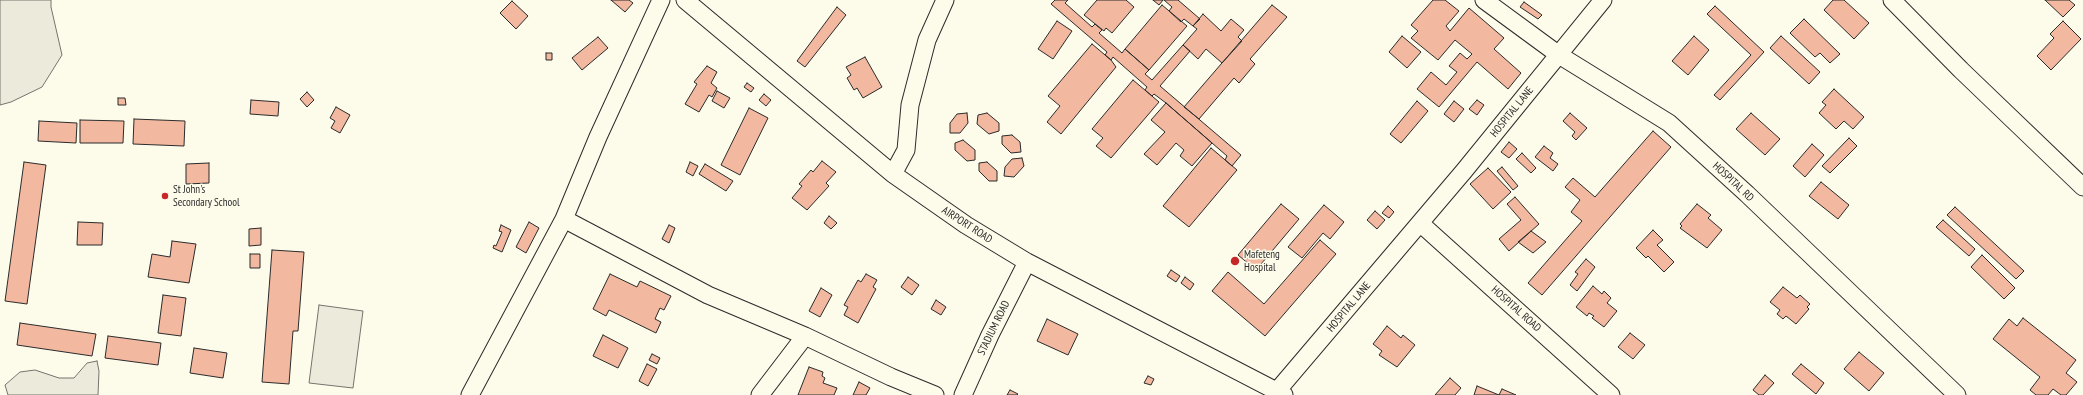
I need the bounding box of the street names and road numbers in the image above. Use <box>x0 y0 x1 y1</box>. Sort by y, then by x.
street label: HOSPITAL LANE <box>1488 84 1536 140</box>
street label: HOSPITAL RD <box>1710 160 1756 204</box>
street label: AIRPORT ROAD <box>939 204 995 246</box>
street label: HOSPITAL LANE <box>1324 279 1374 335</box>
street label: HOSPITAL ROAD <box>1488 283 1544 335</box>
street label: STADIUM ROAD <box>975 298 1013 358</box>

